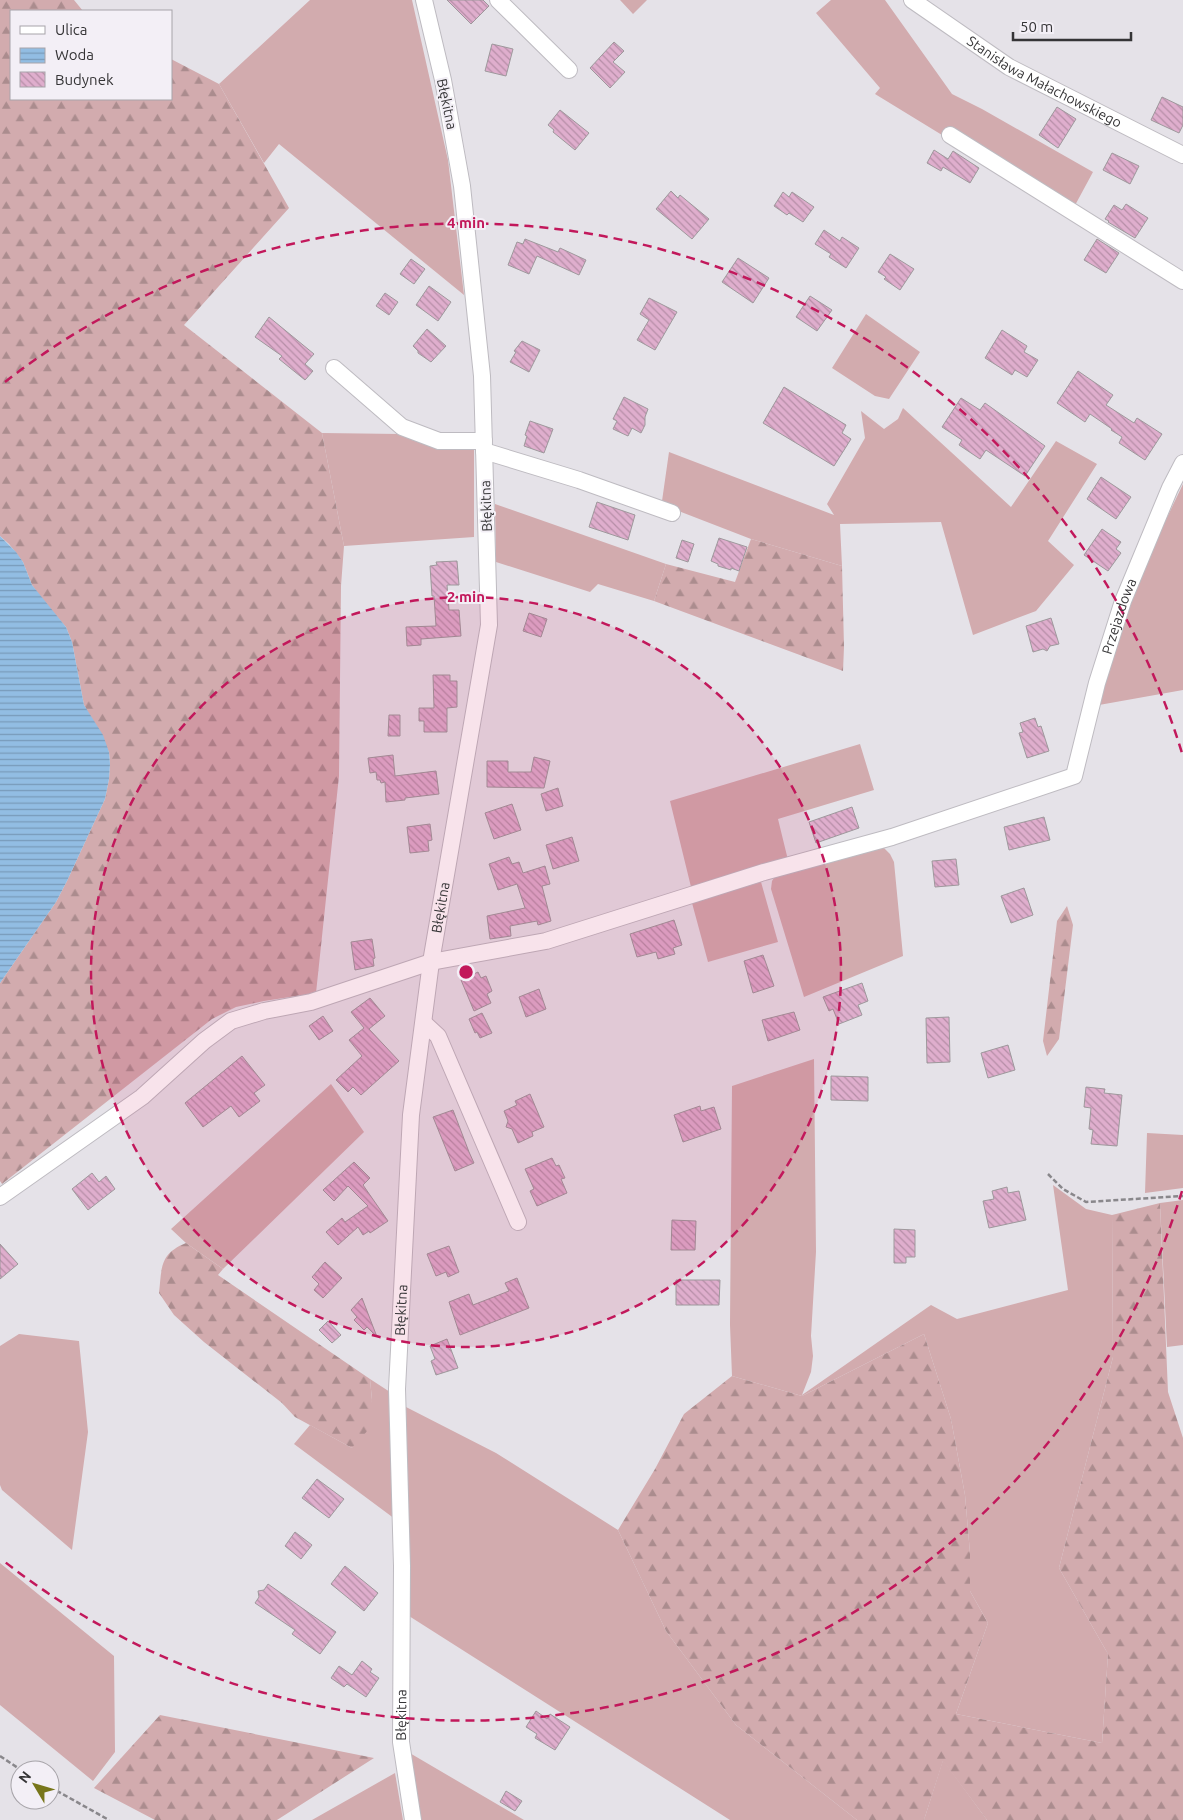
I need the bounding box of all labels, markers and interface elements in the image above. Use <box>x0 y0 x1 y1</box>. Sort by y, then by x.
legend <box>10 10 172 100</box>
scale bar <box>1013 10 1130 42</box>
text: 50 m <box>1020 18 1053 35</box>
text: Ulica <box>55 21 87 38</box>
street label: Stanisława Małachowskiego <box>964 33 1124 131</box>
text: Woda <box>55 46 94 63</box>
text: Budynek <box>55 71 114 88</box>
street label: Błękitna <box>434 77 460 131</box>
text: 4 min <box>447 214 485 231</box>
street label: Błękitna <box>477 480 495 532</box>
street label: Przejazdowa <box>1099 576 1140 656</box>
text: 2 min <box>447 588 485 605</box>
street label: Błękitna <box>428 881 453 934</box>
centre of rings <box>457 963 475 981</box>
street label: Błękitna <box>392 1284 410 1336</box>
street label: Błękitna <box>393 1689 409 1741</box>
north arrow <box>10 1760 60 1810</box>
text: N <box>15 1768 34 1786</box>

